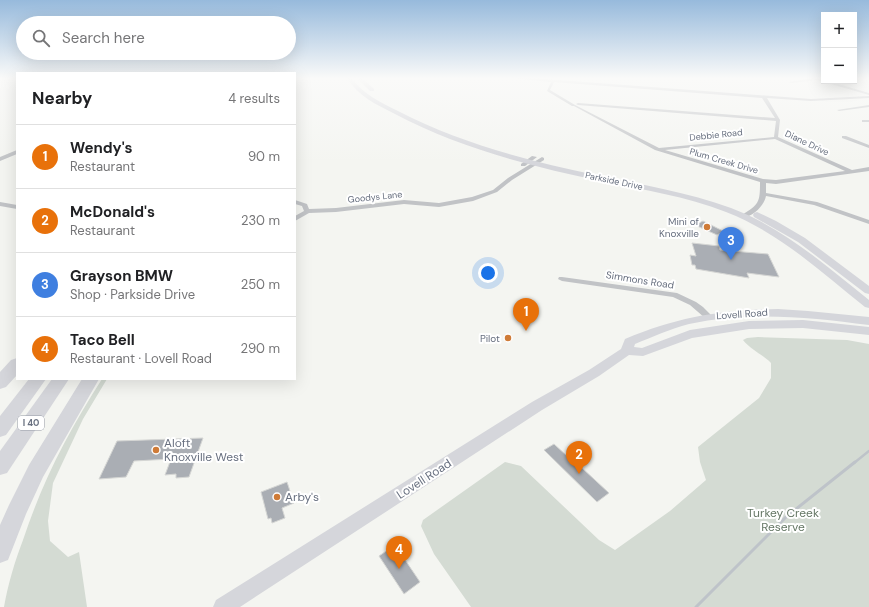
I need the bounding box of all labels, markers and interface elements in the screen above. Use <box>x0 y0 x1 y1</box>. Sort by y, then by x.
map controls <box>821 12 857 84</box>
button: + <box>821 12 857 48</box>
search box <box>16 16 296 60</box>
icon: search <box>30 27 52 49</box>
text: Search here <box>62 28 145 48</box>
button: − <box>821 48 857 84</box>
text: Nearby <box>32 87 92 109</box>
text: 4 results <box>228 90 280 107</box>
street label: Debbie Road <box>689 126 743 144</box>
street label: Diane Drive <box>783 128 831 158</box>
text: Wendy's <box>70 138 133 158</box>
street label: Plum Creek Drive <box>688 145 760 177</box>
text: 1 <box>43 148 47 165</box>
text: 90 m <box>248 148 280 165</box>
text: Restaurant <box>70 158 135 175</box>
street label: Parkside Drive <box>584 169 644 193</box>
street label: Goodys Lane <box>347 188 403 206</box>
text: McDonald's <box>70 202 155 222</box>
text: 2 <box>41 212 49 229</box>
text: 230 m <box>241 212 280 229</box>
place label: Mini of Knoxville <box>659 215 700 240</box>
text: Restaurant <box>70 222 135 239</box>
marker: Mini of Knoxville <box>702 222 712 232</box>
pin: 3 <box>718 227 744 260</box>
your location <box>478 263 498 283</box>
text: Grayson BMW <box>70 266 173 286</box>
street label: Simmons Road <box>605 268 675 292</box>
text: 3 <box>41 276 49 293</box>
text: 250 m <box>241 276 280 293</box>
text: Shop · Parkside Drive <box>70 286 195 303</box>
pin: 1 <box>513 298 539 331</box>
street label: Lovell Road <box>716 306 768 322</box>
text: Taco Bell <box>70 330 135 350</box>
place label: Pilot <box>480 332 500 345</box>
marker: Pilot <box>503 333 513 343</box>
text: 4 <box>41 340 49 357</box>
text: 290 m <box>241 340 280 357</box>
text: Restaurant · Lovell Road <box>70 350 212 367</box>
road number: I 40 <box>18 416 44 430</box>
place label: Aloft Knoxville West <box>164 435 244 465</box>
pin: 2 <box>566 441 592 474</box>
marker: Aloft Knoxville West <box>151 445 161 455</box>
street label: Lovell Road <box>394 455 454 503</box>
place label: Arby's <box>285 489 319 505</box>
marker: Arby's <box>272 492 282 502</box>
park label: Turkey Creek Reserve <box>747 505 819 535</box>
pin: 4 <box>386 536 412 569</box>

